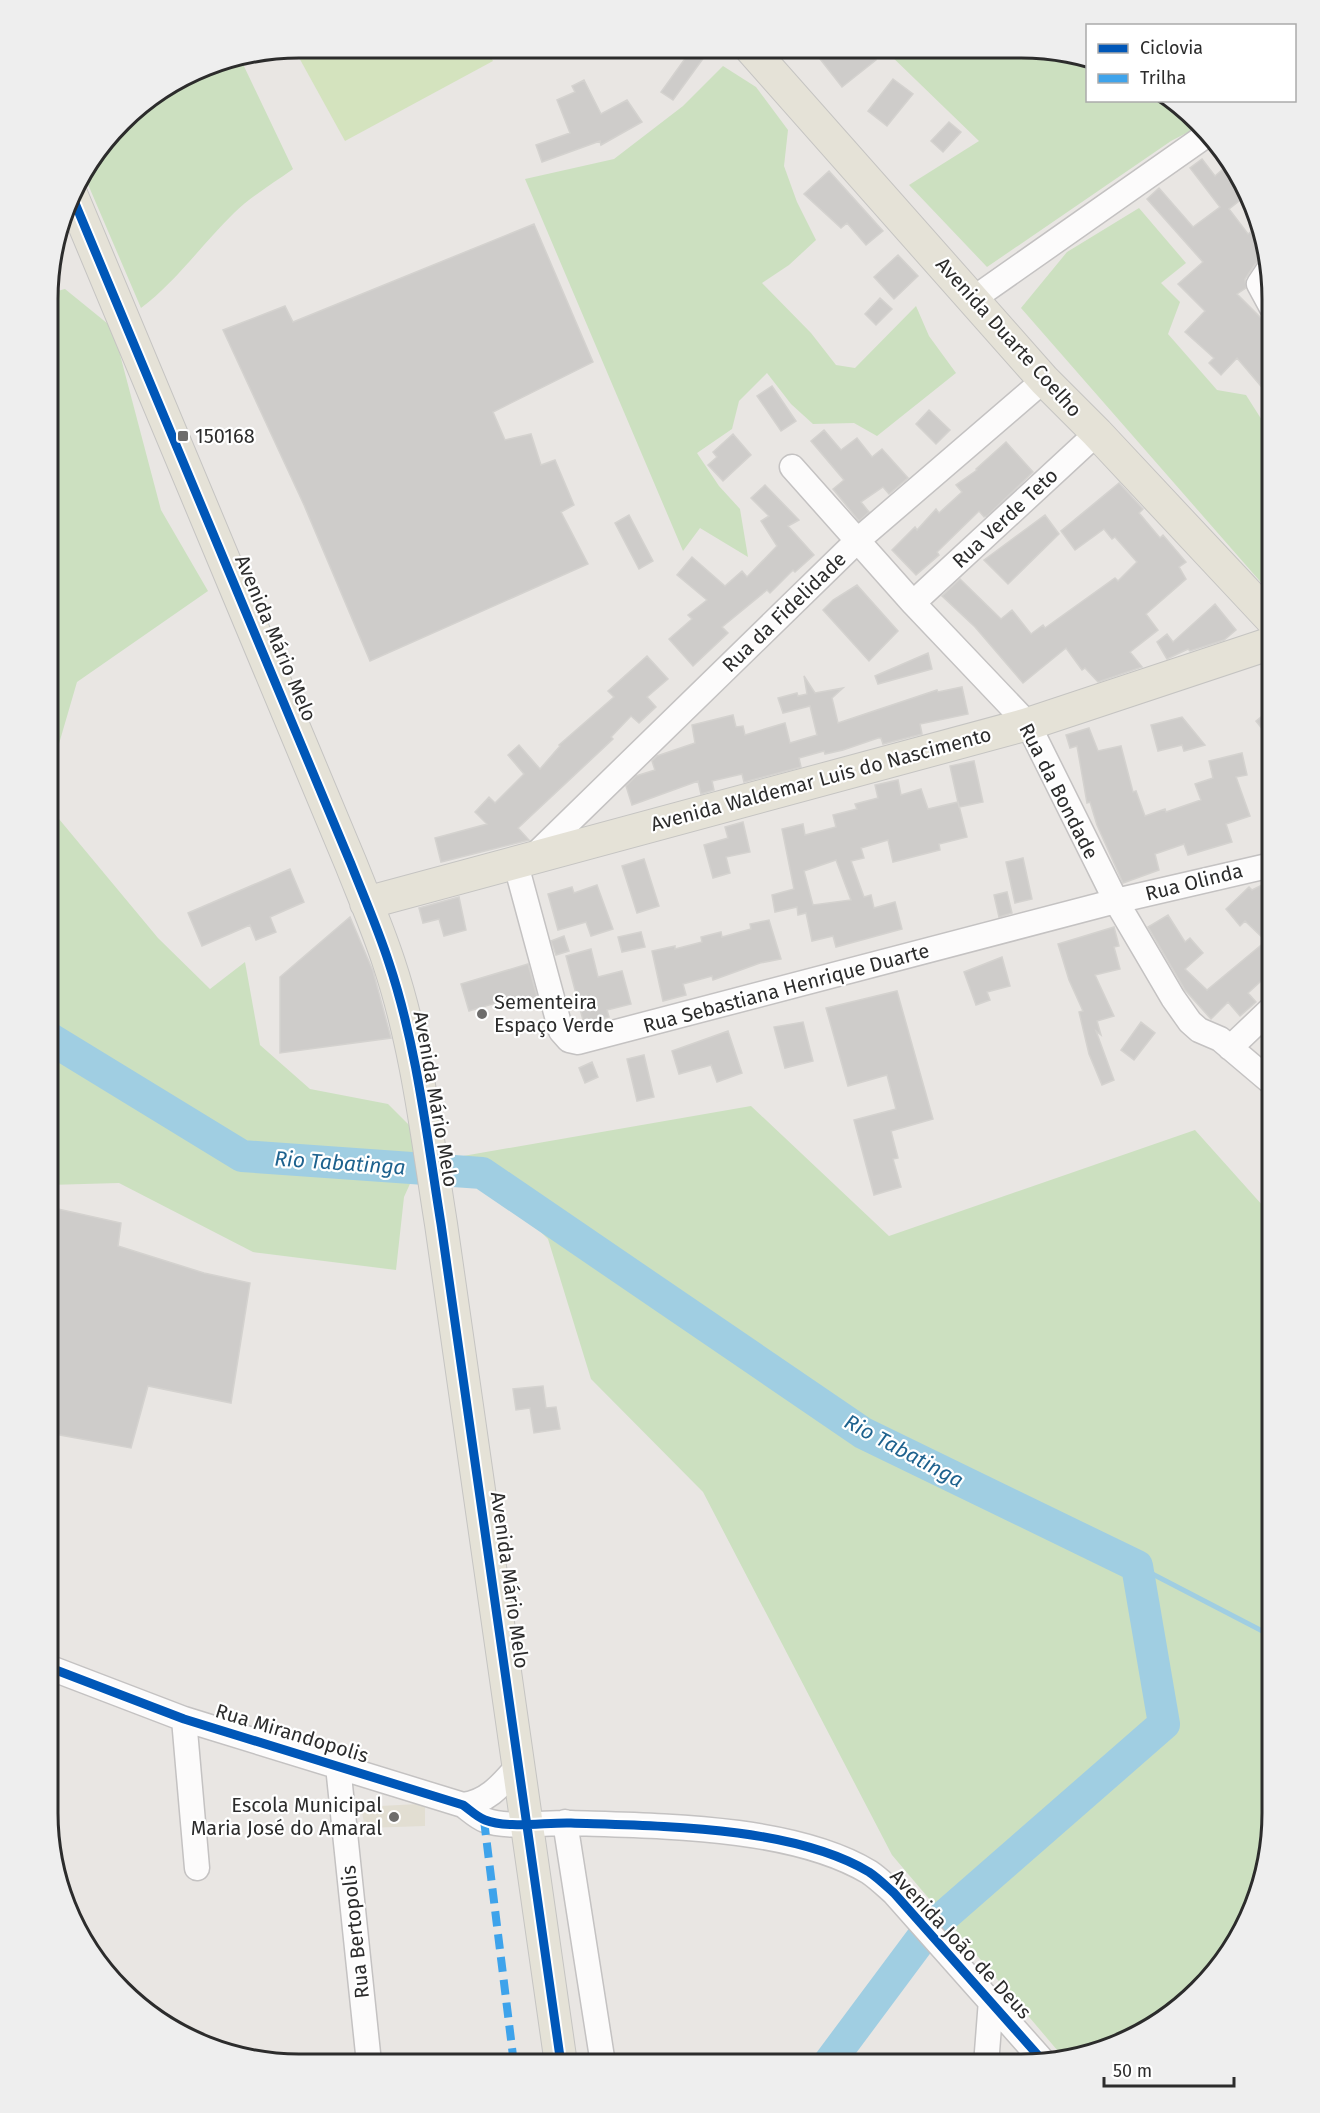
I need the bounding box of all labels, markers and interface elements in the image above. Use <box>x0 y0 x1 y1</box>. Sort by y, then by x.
legend <box>1086 24 1296 102</box>
text: Ciclovia <box>1140 37 1203 59</box>
text: Trilha <box>1140 67 1186 89</box>
street label: Avenida Duarte Coelho <box>931 252 1087 422</box>
place label: 150168 <box>195 424 255 448</box>
marker: 150168 <box>176 429 190 443</box>
street label: Rua Verde Teto <box>947 463 1063 573</box>
street label: Rua da Fidelidade <box>717 547 851 677</box>
street label: Avenida Mário Melo <box>230 551 322 725</box>
street label: Rua da Bondade <box>1014 719 1104 863</box>
street label: Avenida Waldemar Luis do Nascimento <box>648 722 994 836</box>
street label: Rua Olinda <box>1143 858 1245 906</box>
street label: Rua Sebastiana Henrique Duarte <box>640 938 932 1038</box>
place label: Sementeira Espaço Verde <box>494 990 614 1038</box>
marker: Sementeira Espaço Verde <box>475 1007 489 1021</box>
street label: Avenida Mário Melo <box>409 1009 463 1189</box>
water label: Rio Tabatinga <box>274 1145 406 1181</box>
water label: Rio Tabatinga <box>840 1409 968 1493</box>
street label: Avenida Mário Melo <box>486 1490 534 1670</box>
street label: Rua Mirandopolis <box>213 1698 371 1768</box>
place label: Escola Municipal Maria José do Amaral <box>191 1793 382 1840</box>
marker: Escola Municipal Maria José do Amaral <box>387 1810 401 1824</box>
street label: Rua Bertopolis <box>336 1864 374 2000</box>
street label: Avenida João de Deus <box>885 1864 1037 2024</box>
scale bar <box>1104 2050 1234 2088</box>
text: 50 m <box>1113 2060 1152 2082</box>

